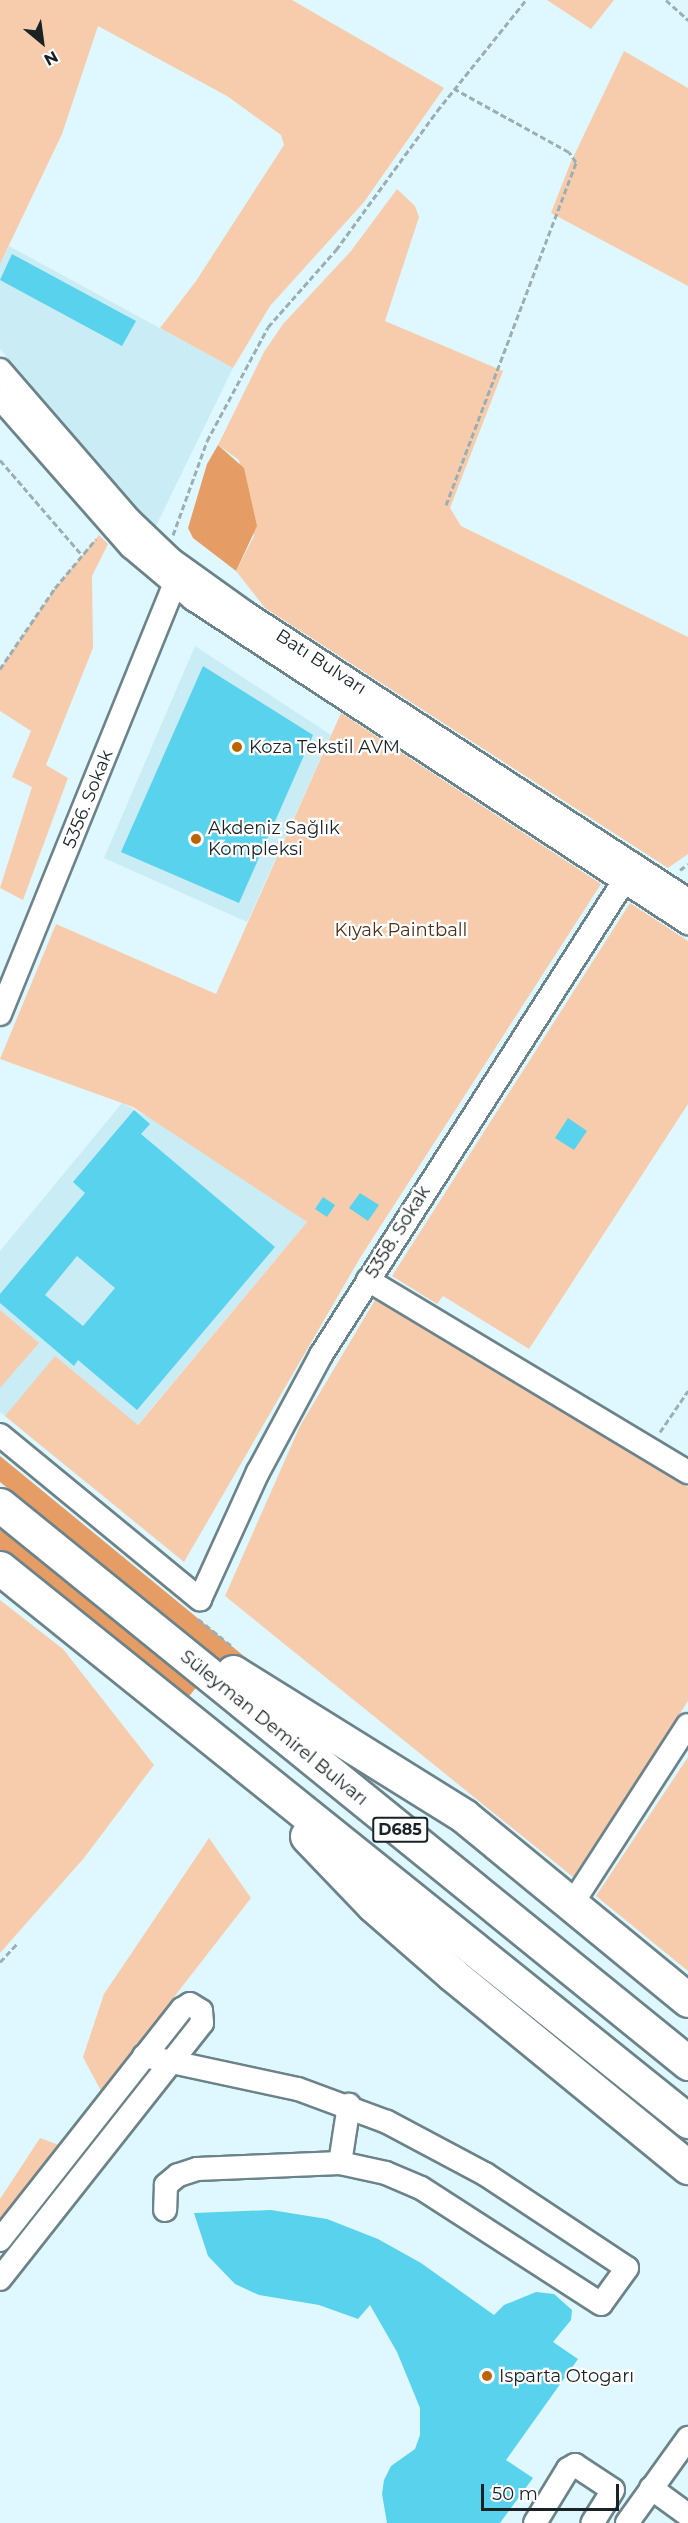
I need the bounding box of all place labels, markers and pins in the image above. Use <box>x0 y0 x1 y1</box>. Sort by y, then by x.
place label: Koza Tekstil AVM <box>249 736 400 758</box>
marker: Koza Tekstil AVM <box>230 740 244 754</box>
place label: Akdeniz Sağlık Kompleksi <box>208 818 340 860</box>
marker: Akdeniz Sağlık Kompleksi <box>189 832 203 846</box>
place label: Isparta Otogarı <box>499 2365 634 2387</box>
marker: Isparta Otogarı <box>480 2369 494 2383</box>

